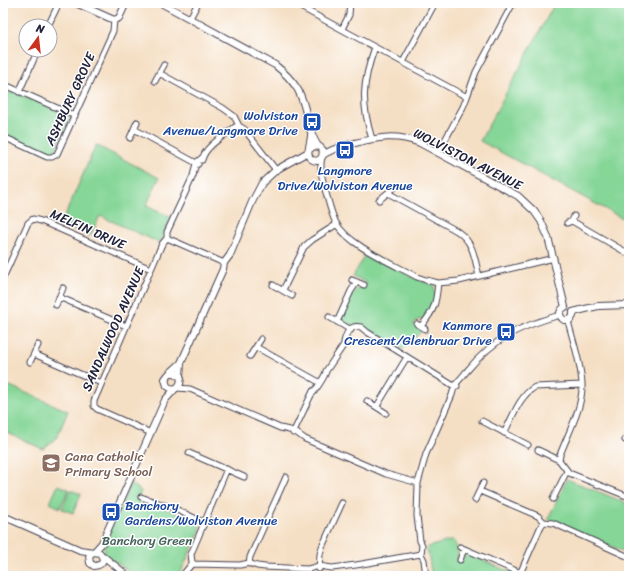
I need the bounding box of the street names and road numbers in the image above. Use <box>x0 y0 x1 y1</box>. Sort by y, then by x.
street label: ASHBURY GROVE <box>38 48 102 150</box>
street label: WOLVISTON AVENUE <box>409 121 527 197</box>
street label: MELFIN DRIVE <box>46 202 130 256</box>
street label: SANDALWOOD AVENUE <box>75 262 151 395</box>

